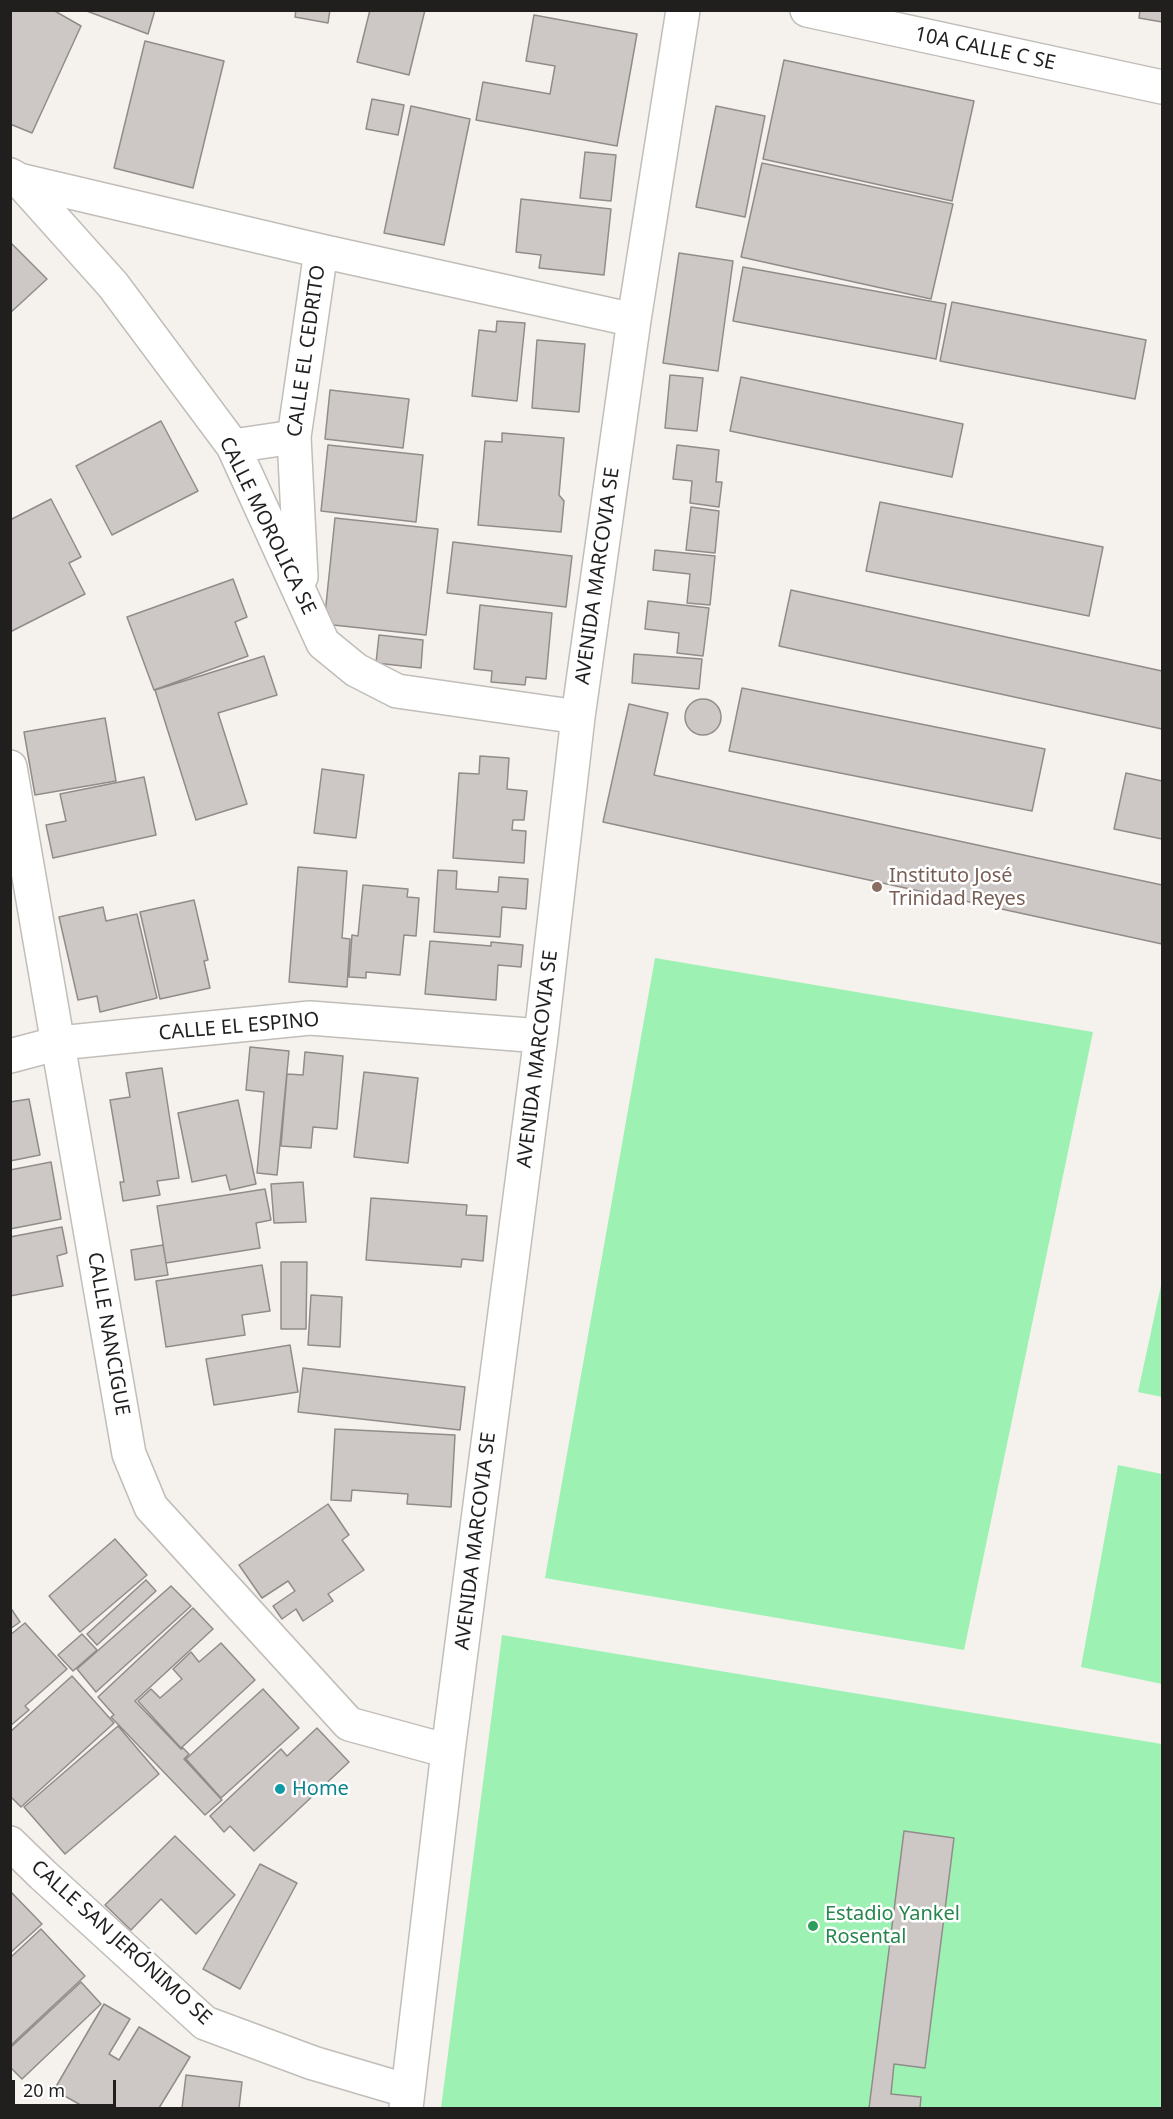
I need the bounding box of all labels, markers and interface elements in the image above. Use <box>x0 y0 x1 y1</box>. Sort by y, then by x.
street label: 10A CALLE C SE <box>912 22 1058 76</box>
street label: CALLE EL CEDRITO <box>283 263 331 439</box>
street label: CALLE MOROLICA SE <box>214 433 320 619</box>
street label: AVENIDA MARCOVIA SE <box>571 466 625 686</box>
place label: Instituto José Trinidad Reyes <box>889 864 1025 911</box>
marker: Instituto José Trinidad Reyes <box>870 880 884 894</box>
street label: AVENIDA MARCOVIA SE <box>513 949 563 1169</box>
street label: CALLE EL ESPINO <box>158 1008 320 1046</box>
street label: CALLE NANCIGUE <box>82 1250 134 1418</box>
street label: AVENIDA MARCOVIA SE <box>451 1431 501 1651</box>
place label: Home <box>292 1777 349 1801</box>
marker: Home <box>273 1782 287 1796</box>
street label: CALLE SAN JERÓNIMO SE <box>26 1856 216 2030</box>
place label: Estadio Yankel Rosental <box>825 1902 960 1949</box>
marker: Estadio Yankel Rosental <box>806 1919 820 1933</box>
scale bar <box>15 2068 118 2106</box>
text: 20 m <box>23 2078 65 2102</box>

